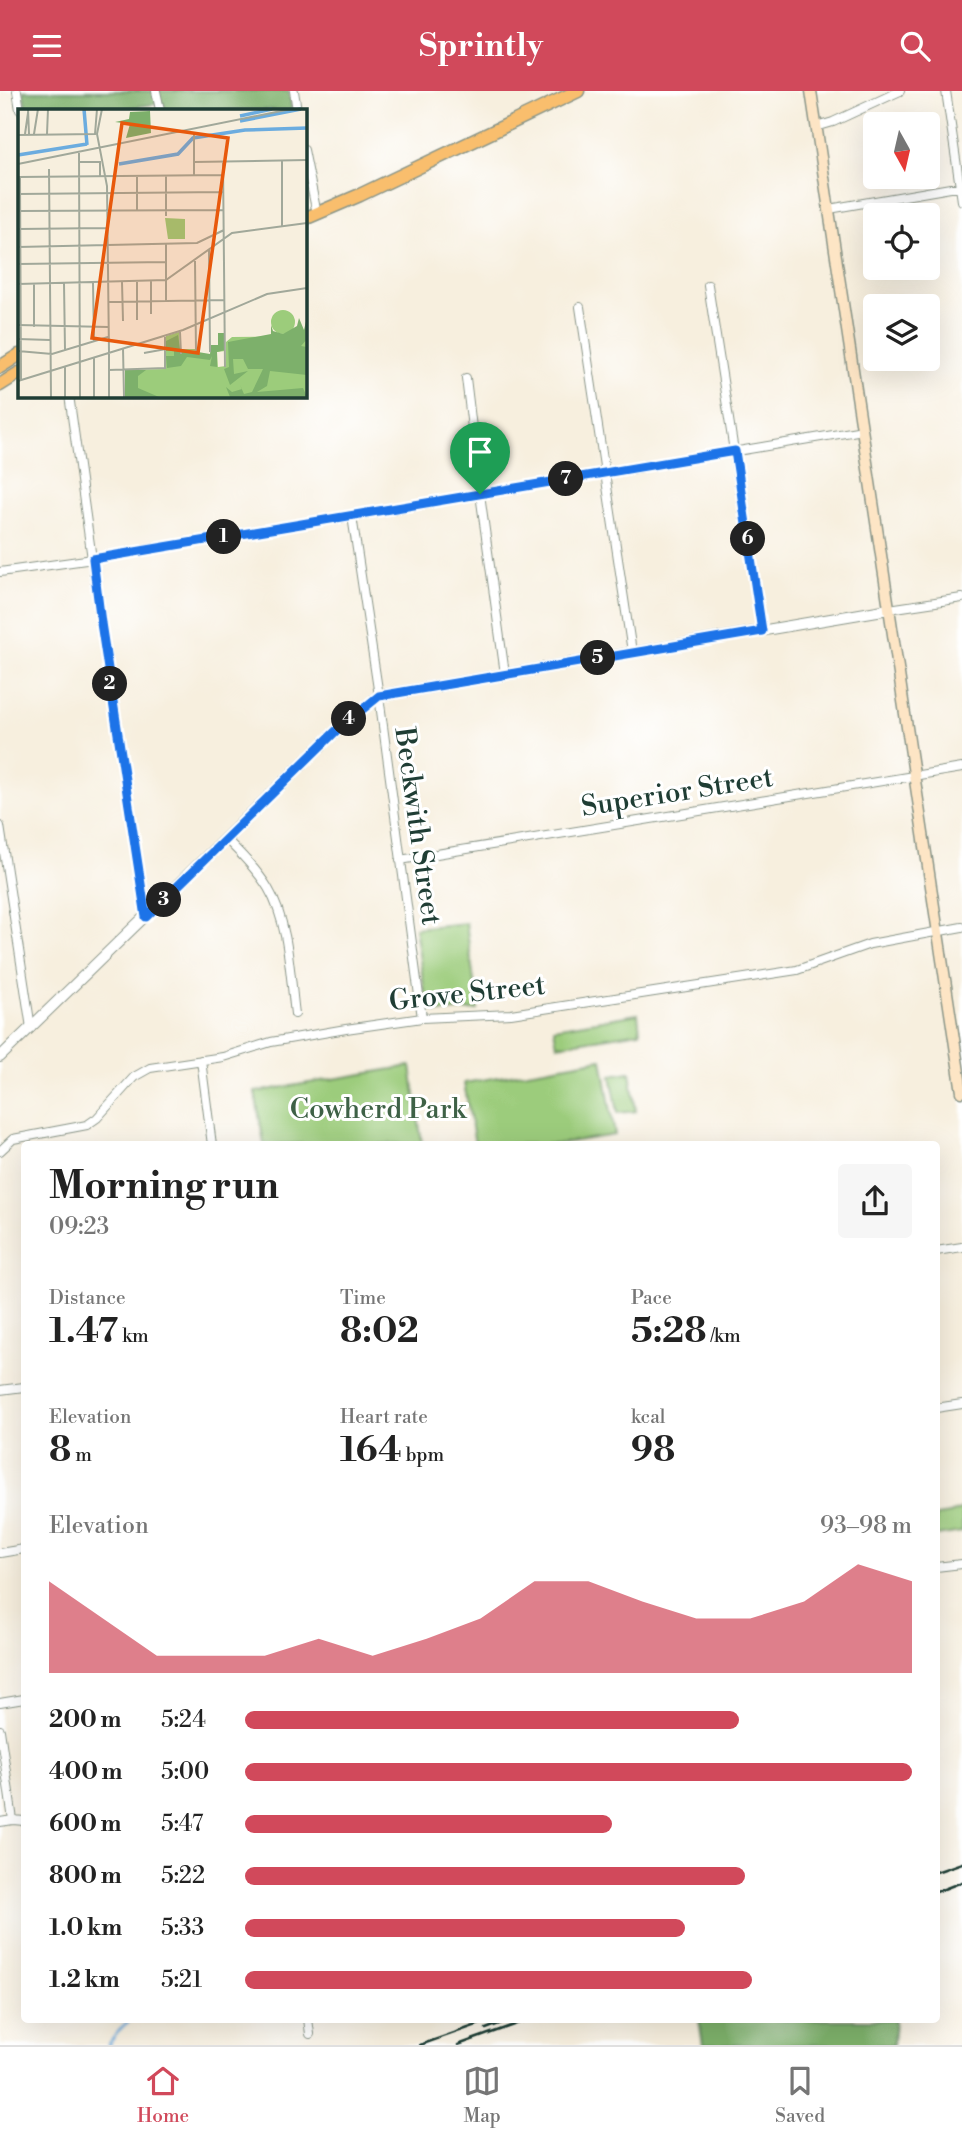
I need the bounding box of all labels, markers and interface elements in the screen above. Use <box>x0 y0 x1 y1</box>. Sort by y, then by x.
text: Sprintly <box>419 26 543 66</box>
icon: menu <box>28 27 66 65</box>
icon: search <box>896 27 934 65</box>
inset map <box>18 109 306 397</box>
north arrow <box>863 112 940 189</box>
map controls <box>863 112 940 371</box>
button: locate <box>863 203 940 280</box>
button: layers <box>863 294 940 371</box>
pin <box>450 422 510 494</box>
icon: arrive <box>461 433 499 471</box>
pin: 7 <box>548 461 584 497</box>
text: 7 <box>560 466 571 490</box>
pin: 1 <box>206 519 242 555</box>
pin: 6 <box>730 521 766 557</box>
text: 1 <box>219 524 228 548</box>
text: 6 <box>742 526 753 550</box>
pin: 5 <box>580 641 616 675</box>
text: 5 <box>592 645 603 669</box>
pin: 2 <box>92 667 128 701</box>
text: 2 <box>104 671 115 695</box>
pin: 4 <box>332 701 366 737</box>
text: 4 <box>342 706 355 730</box>
street label: Beckwith Street <box>386 724 449 927</box>
street label: Superior Street <box>579 760 776 825</box>
pin: 3 <box>146 883 182 917</box>
text: 3 <box>158 887 169 911</box>
street label: Grove Street <box>387 968 547 1019</box>
park label: Cowherd Park <box>290 1092 468 1127</box>
text: Morning run <box>49 1163 279 1210</box>
button: share <box>838 1164 912 1238</box>
text: 09:23 <box>49 1213 109 1241</box>
text: Distance <box>49 1286 126 1310</box>
text: Time <box>340 1286 386 1310</box>
text: Pace <box>631 1286 672 1310</box>
text: 1.47 <box>49 1310 118 1353</box>
text: 8:02 <box>340 1310 419 1353</box>
text: 5:28 <box>631 1310 706 1353</box>
text: km <box>118 1324 149 1348</box>
text: /km <box>706 1324 741 1348</box>
text: Elevation <box>49 1405 131 1429</box>
text: Heart rate <box>340 1405 428 1429</box>
text: kcal <box>631 1405 665 1429</box>
text: 8 <box>49 1429 71 1472</box>
text: 164 <box>340 1429 402 1472</box>
text: 98 <box>631 1429 675 1472</box>
text: m <box>71 1443 92 1467</box>
text: bpm <box>402 1443 444 1467</box>
text: Elevation <box>49 1512 149 1540</box>
text: 93–98 m <box>820 1512 912 1540</box>
text: 200 m <box>49 1706 121 1734</box>
text: 5:24 <box>161 1706 206 1734</box>
text: 400 m <box>49 1758 122 1786</box>
text: 5:00 <box>161 1758 209 1786</box>
text: 600 m <box>49 1810 122 1838</box>
text: 5:47 <box>161 1810 203 1838</box>
text: 800 m <box>49 1862 122 1890</box>
text: 5:22 <box>161 1862 205 1890</box>
text: 1.0 km <box>49 1914 122 1942</box>
text: 5:33 <box>161 1914 204 1942</box>
text: 1.2 km <box>49 1966 120 1994</box>
text: 5:21 <box>161 1966 202 1994</box>
tab: Home <box>137 2062 189 2128</box>
tab: Map <box>463 2062 501 2128</box>
tab: Saved <box>775 2062 825 2128</box>

